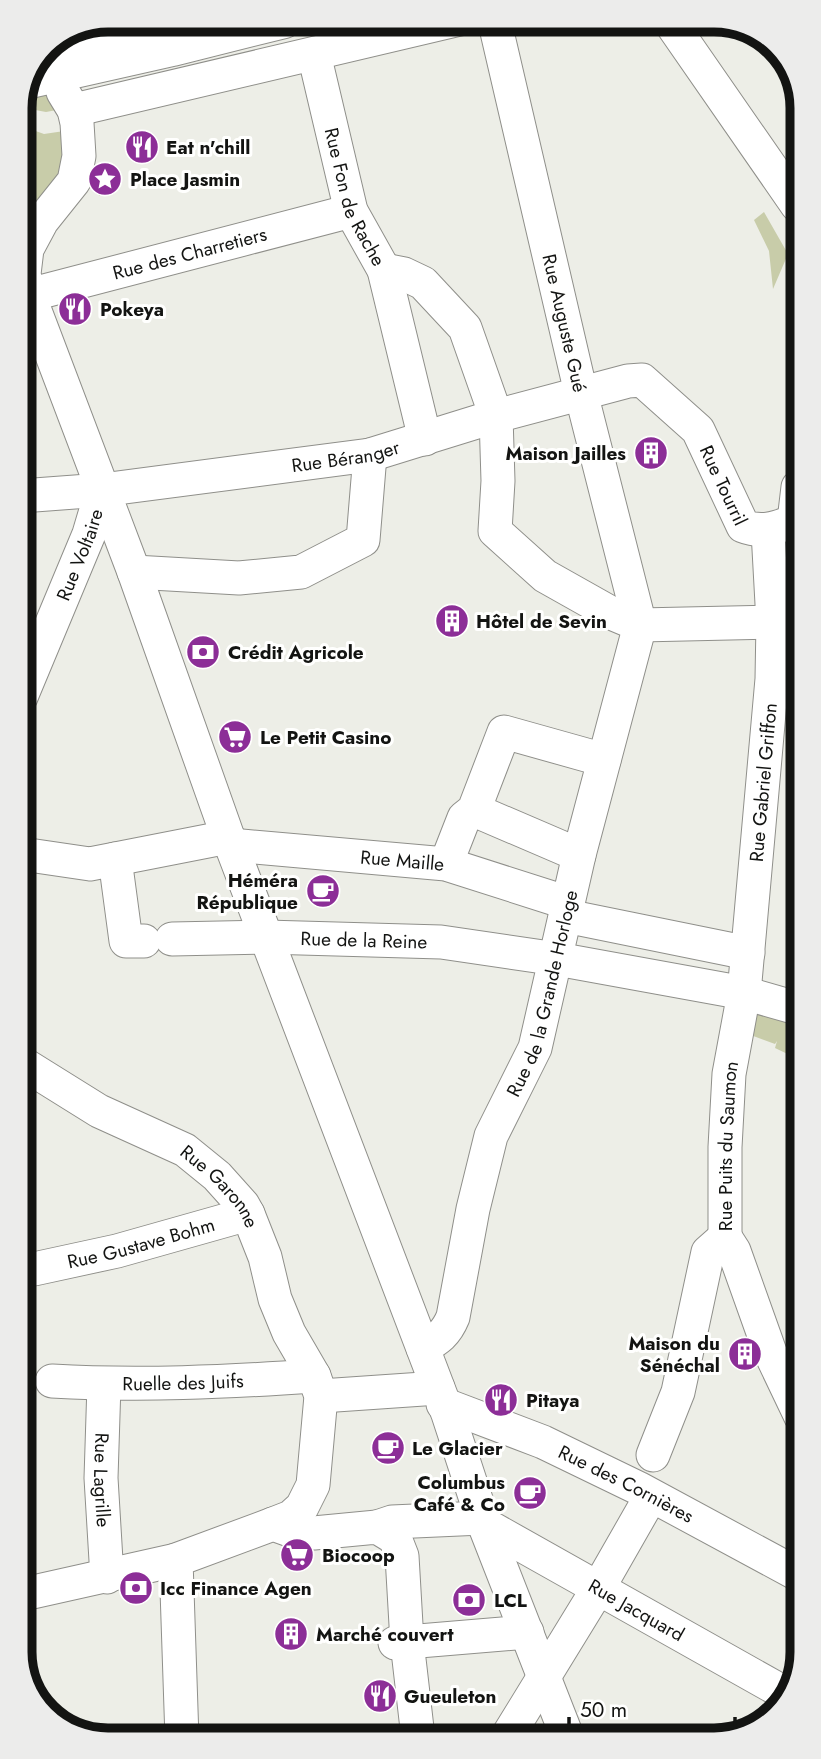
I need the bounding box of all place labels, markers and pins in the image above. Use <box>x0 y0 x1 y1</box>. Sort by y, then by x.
restaurant icon: Eat n'chill <box>123 128 161 166</box>
place label: Eat n'chill <box>166 134 250 161</box>
place icon: Place Jasmin <box>86 160 124 198</box>
place label: Place Jasmin <box>130 166 240 193</box>
restaurant icon: Pokeya <box>56 290 94 328</box>
place label: Pokeya <box>100 296 164 323</box>
building icon: Maison Jailles <box>632 434 670 472</box>
place label: Maison Jailles <box>506 440 626 467</box>
building icon: Hôtel de Sevin <box>433 602 471 640</box>
place label: Hôtel de Sevin <box>476 608 607 635</box>
bank icon: Crédit Agricole <box>184 633 222 671</box>
place label: Crédit Agricole <box>228 639 364 666</box>
supermarket icon: Le Petit Casino <box>216 718 254 756</box>
place label: Le Petit Casino <box>260 724 391 751</box>
place label: Héméra République <box>197 867 298 916</box>
cafe icon: Héméra République <box>304 872 342 910</box>
place label: Maison du Sénéchal <box>628 1330 720 1379</box>
building icon: Maison du Sénéchal <box>726 1335 764 1373</box>
restaurant icon: Pitaya <box>482 1381 520 1419</box>
place label: Pitaya <box>526 1387 579 1414</box>
cafe icon: Le Glacier <box>369 1429 407 1467</box>
place label: Le Glacier <box>412 1435 503 1462</box>
place label: Columbus Café & Co <box>414 1469 505 1518</box>
cafe icon: Columbus Café & Co <box>511 1474 549 1512</box>
supermarket icon: Biocoop <box>278 1536 316 1574</box>
place label: Biocoop <box>322 1542 395 1569</box>
bank icon: Icc Finance Agen <box>117 1569 155 1607</box>
place label: Icc Finance Agen <box>160 1575 312 1602</box>
bank icon: LCL <box>450 1581 488 1619</box>
place label: LCL <box>494 1587 527 1614</box>
building icon: Marché couvert <box>272 1615 310 1653</box>
place label: Marché couvert <box>316 1621 453 1648</box>
restaurant icon: Gueuleton <box>361 1677 399 1715</box>
place label: Gueuleton <box>404 1683 496 1710</box>

